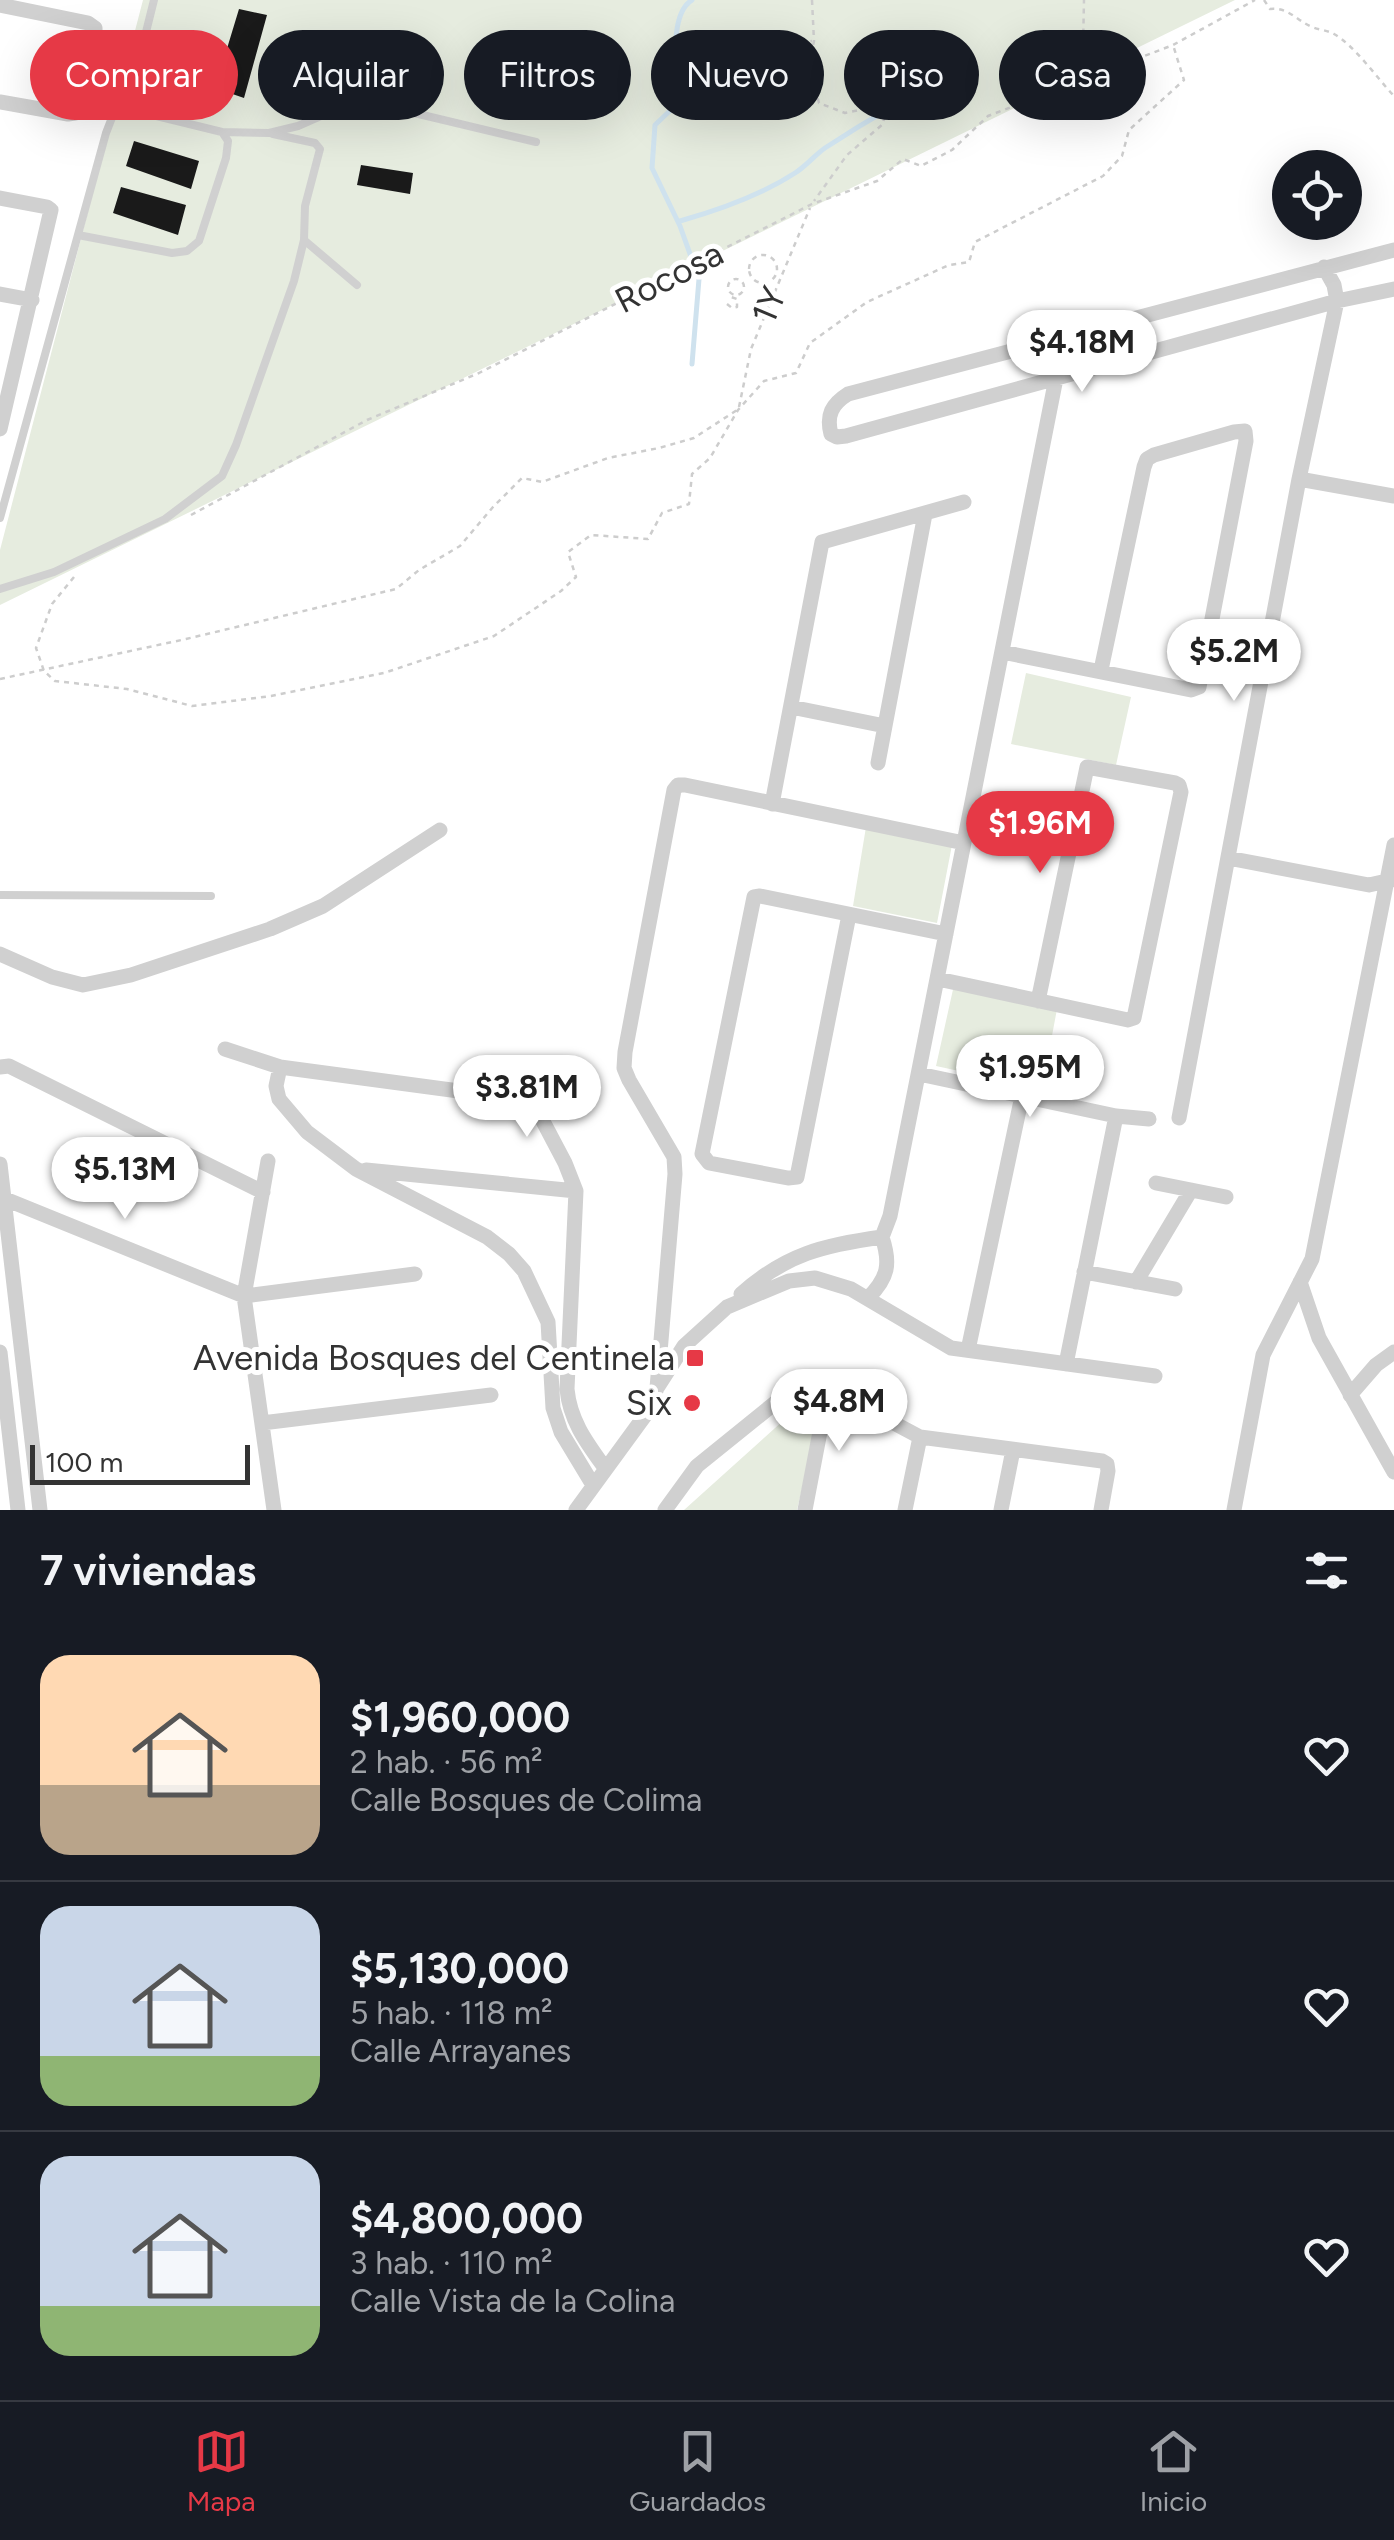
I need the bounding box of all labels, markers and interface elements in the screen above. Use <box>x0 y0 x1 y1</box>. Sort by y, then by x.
chip: Comprar <box>30 30 238 120</box>
chip: Alquilar <box>258 30 444 120</box>
chip: Filtros <box>464 30 631 120</box>
chip: Nuevo <box>651 30 824 120</box>
chip: Piso <box>844 30 979 120</box>
chip: Casa <box>999 30 1146 120</box>
map controls <box>1272 150 1362 240</box>
button: locate <box>1272 150 1362 240</box>
street label: Rocosa <box>608 232 730 322</box>
street label: 1Y <box>743 280 795 330</box>
pin: $4.18M <box>1001 310 1163 395</box>
text: $4.18M <box>1029 323 1135 361</box>
pin: $5.2M <box>1164 619 1304 704</box>
text: $5.2M <box>1189 632 1279 670</box>
pin: $1.96M <box>959 791 1121 876</box>
text: $1.96M <box>988 804 1092 842</box>
pin: $1.95M <box>949 1035 1111 1120</box>
text: $1.95M <box>978 1048 1082 1086</box>
pin: $3.81M <box>446 1055 608 1140</box>
text: $3.81M <box>475 1068 579 1106</box>
pin: $5.13M <box>44 1137 206 1222</box>
text: $5.13M <box>74 1150 176 1188</box>
place label: Avenida Bosques del Centinela <box>193 1337 675 1379</box>
marker: Avenida Bosques del Centinela <box>684 1347 706 1369</box>
pin: $4.8M <box>769 1369 909 1454</box>
place label: Six <box>626 1382 672 1424</box>
text: $4.8M <box>793 1382 885 1420</box>
marker: Six <box>681 1392 703 1414</box>
scale bar <box>30 1440 250 1484</box>
text: 100 m <box>45 1445 123 1479</box>
icon: filters <box>1299 1543 1354 1598</box>
text: 7 viviendas <box>40 1545 256 1596</box>
text: $1,960,000 <box>350 1692 570 1743</box>
icon: home <box>120 1695 240 1815</box>
icon: heart <box>1299 1728 1354 1783</box>
text: 2 hab. · 56 m² <box>350 1743 543 1781</box>
text: Calle Bosques de Colima <box>350 1781 702 1819</box>
text: $5,130,000 <box>350 1943 569 1994</box>
icon: home <box>120 1946 240 2066</box>
icon: heart <box>1299 1979 1354 2034</box>
text: 5 hab. · 118 m² <box>350 1994 553 2032</box>
text: Calle Arrayanes <box>350 2032 571 2070</box>
text: $4,800,000 <box>350 2193 583 2244</box>
icon: home <box>120 2196 240 2316</box>
icon: heart <box>1299 2229 1354 2284</box>
text: 3 hab. · 110 m² <box>350 2244 552 2282</box>
text: Calle Vista de la Colina <box>350 2282 675 2320</box>
tab: Mapa <box>187 2424 256 2518</box>
tab: Guardados <box>629 2424 766 2518</box>
tab: Inicio <box>1140 2424 1207 2518</box>

